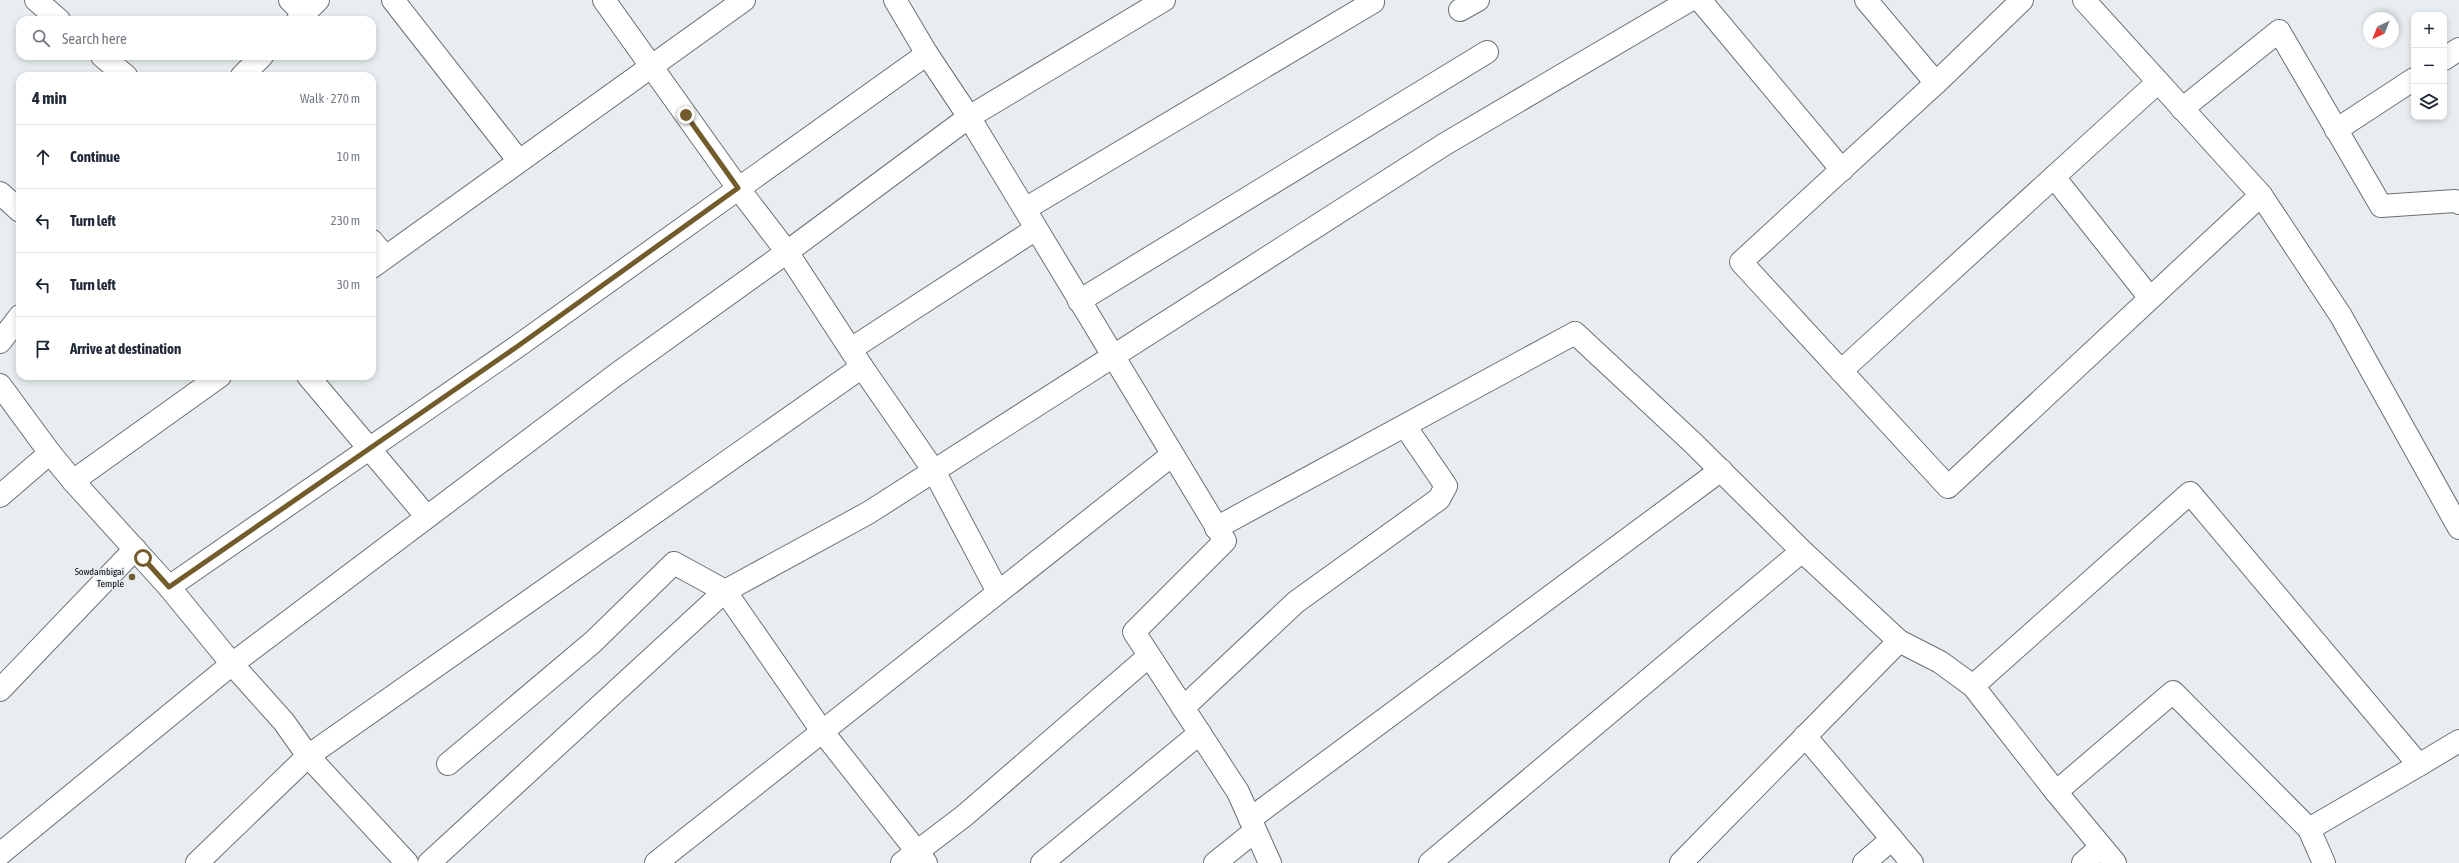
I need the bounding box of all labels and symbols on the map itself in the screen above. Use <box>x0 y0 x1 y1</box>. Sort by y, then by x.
north arrow <box>2363 12 2399 48</box>
route end <box>677 106 695 124</box>
route start <box>134 549 152 567</box>
place label: Sowdambigai Temple <box>75 566 124 589</box>
marker: Sowdambigai Temple <box>127 572 137 582</box>

